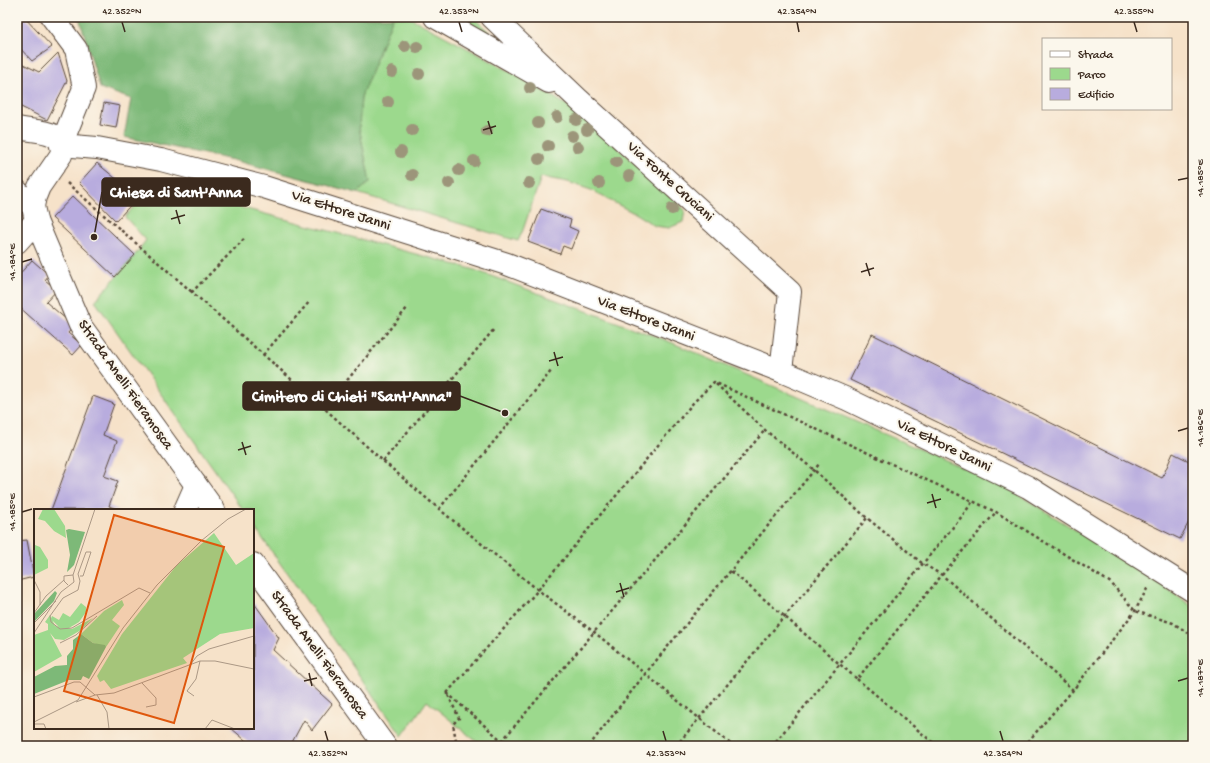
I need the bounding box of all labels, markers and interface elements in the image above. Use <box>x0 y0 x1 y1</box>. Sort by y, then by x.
text: 42.352°N <box>102 6 142 18</box>
text: 42.353°N <box>439 6 479 18</box>
text: 42.354°N <box>778 6 817 18</box>
text: 42.355°N <box>1114 6 1154 18</box>
legend <box>1042 38 1172 110</box>
text: Strada <box>1078 49 1113 63</box>
text: Parco <box>1077 69 1106 83</box>
text: Edificio <box>1078 89 1114 103</box>
street label: Via Fonte Cruciani <box>622 137 717 226</box>
text: 14.185°E <box>1195 159 1207 198</box>
callout: Chiesa di Sant'Anna <box>102 178 250 206</box>
text: Chiesa di Sant'Anna <box>109 185 243 204</box>
street label: Via Ettore Janni <box>288 186 393 236</box>
text: 14.184°E <box>7 243 19 281</box>
street label: Via Ettore Janni <box>594 292 697 346</box>
street label: Strada Anelli Fieramosca <box>73 317 177 454</box>
callout: Cimitero di Chieti "Sant'Anna" <box>243 382 460 410</box>
text: Cimitero di Chieti "Sant'Anna" <box>251 389 452 408</box>
text: 14.186°E <box>1195 409 1207 448</box>
street label: Via Ettore Janni <box>893 415 994 477</box>
text: 14.185°E <box>7 493 19 532</box>
inset map <box>34 509 254 729</box>
street label: Strada Anelli Fieramosca <box>266 587 372 723</box>
text: 14.187°E <box>1195 659 1207 698</box>
text: 42.352°N <box>308 748 348 760</box>
text: 42.353°N <box>646 748 686 760</box>
text: 42.354°N <box>984 748 1023 760</box>

